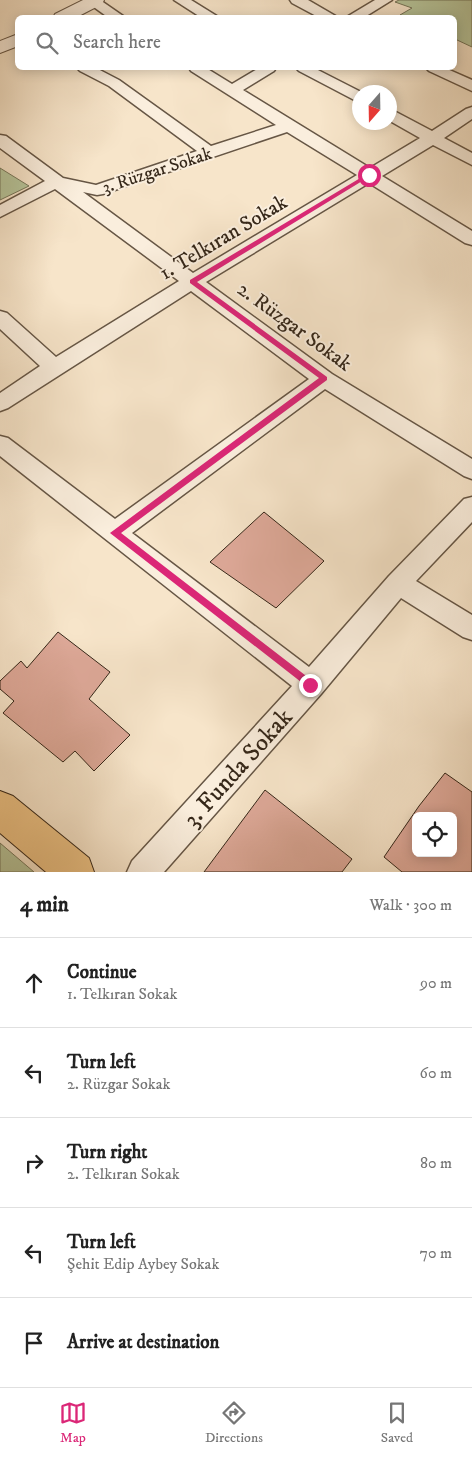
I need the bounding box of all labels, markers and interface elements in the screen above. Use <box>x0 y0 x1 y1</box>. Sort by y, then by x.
search box <box>15 15 457 70</box>
icon: search <box>33 29 61 57</box>
text: Search here <box>73 31 161 54</box>
north arrow <box>352 85 397 130</box>
street label: 3. Rüzgar Sokak <box>100 143 215 199</box>
route start <box>358 164 381 187</box>
street label: 1. Telkıran Sokak <box>155 189 293 286</box>
street label: 2. Rüzgar Sokak <box>232 276 357 378</box>
route end <box>299 674 322 697</box>
street label: 3. Funda Sokak <box>177 702 300 834</box>
map controls <box>412 812 457 857</box>
button: locate <box>412 812 457 857</box>
text: 4 min <box>20 892 69 918</box>
text: Walk · 300 m <box>369 895 452 915</box>
text: Continue <box>67 961 137 984</box>
icon: ahead <box>20 969 48 997</box>
text: 90 m <box>420 973 452 993</box>
text: 1. Telkıran Sokak <box>67 984 177 1004</box>
text: Turn left <box>67 1051 136 1074</box>
icon: left <box>20 1059 48 1087</box>
text: 60 m <box>420 1063 452 1083</box>
text: 2. Rüzgar Sokak <box>67 1074 170 1094</box>
text: Turn right <box>67 1141 147 1164</box>
icon: right <box>20 1149 48 1177</box>
text: 80 m <box>420 1153 452 1173</box>
text: 2. Telkıran Sokak <box>67 1164 180 1184</box>
text: Turn left <box>67 1231 136 1254</box>
icon: left <box>20 1239 48 1267</box>
text: 70 m <box>420 1243 452 1263</box>
text: Şehit Edip Aybey Sokak <box>67 1254 219 1274</box>
icon: arrive <box>20 1329 48 1357</box>
text: Arrive at destination <box>67 1331 219 1354</box>
tab: Map <box>59 1399 87 1447</box>
tab: Directions <box>205 1399 263 1447</box>
tab: Saved <box>381 1399 413 1447</box>

